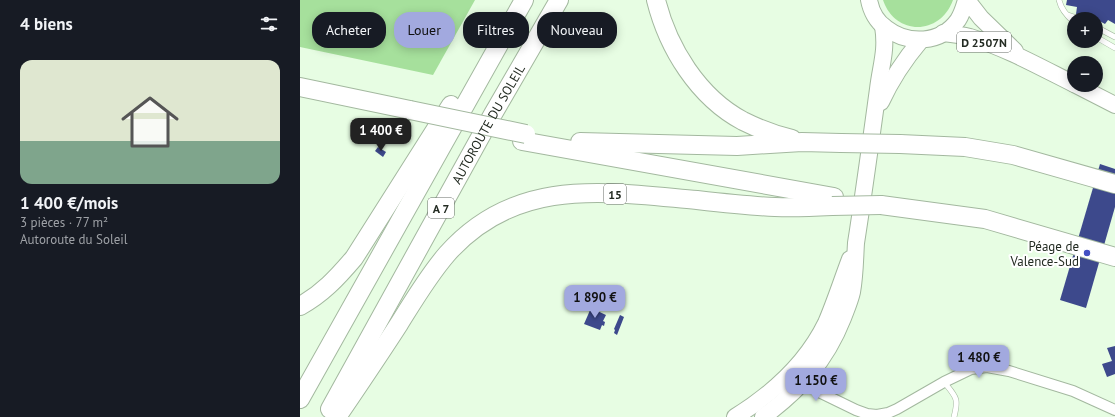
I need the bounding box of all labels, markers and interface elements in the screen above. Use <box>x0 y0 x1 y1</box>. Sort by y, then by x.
chip: Acheter <box>312 12 386 48</box>
chip: Louer <box>394 12 455 48</box>
chip: Filtres <box>463 12 529 48</box>
chip: Nouveau <box>537 12 617 48</box>
map controls <box>1067 12 1103 92</box>
button: + <box>1067 12 1103 48</box>
text: 4 biens <box>20 13 73 35</box>
icon: filters <box>258 13 280 35</box>
road number: D 2507N <box>957 32 1011 52</box>
button: − <box>1067 56 1103 92</box>
street label: AUTOROUTE DU SOLEIL <box>448 61 529 187</box>
icon: home <box>114 86 186 158</box>
pin: 1 400 € <box>344 118 418 152</box>
text: 1 400 € <box>359 122 403 139</box>
road number: 15 <box>604 184 626 204</box>
text: 1 400 €/mois <box>20 192 118 214</box>
road number: A 7 <box>428 198 454 218</box>
text: 3 pièces · 77 m² <box>20 214 108 231</box>
text: Autoroute du Soleil <box>20 231 128 248</box>
place label: Péage de Valence-Sud <box>1010 238 1079 270</box>
marker: Péage de Valence-Sud <box>1082 248 1092 258</box>
pin: 1 890 € <box>558 285 632 319</box>
text: 1 890 € <box>573 289 617 306</box>
pin: 1 480 € <box>942 345 1016 379</box>
text: 1 480 € <box>957 349 1001 366</box>
pin: 1 150 € <box>779 368 853 402</box>
text: 1 150 € <box>794 372 838 389</box>

